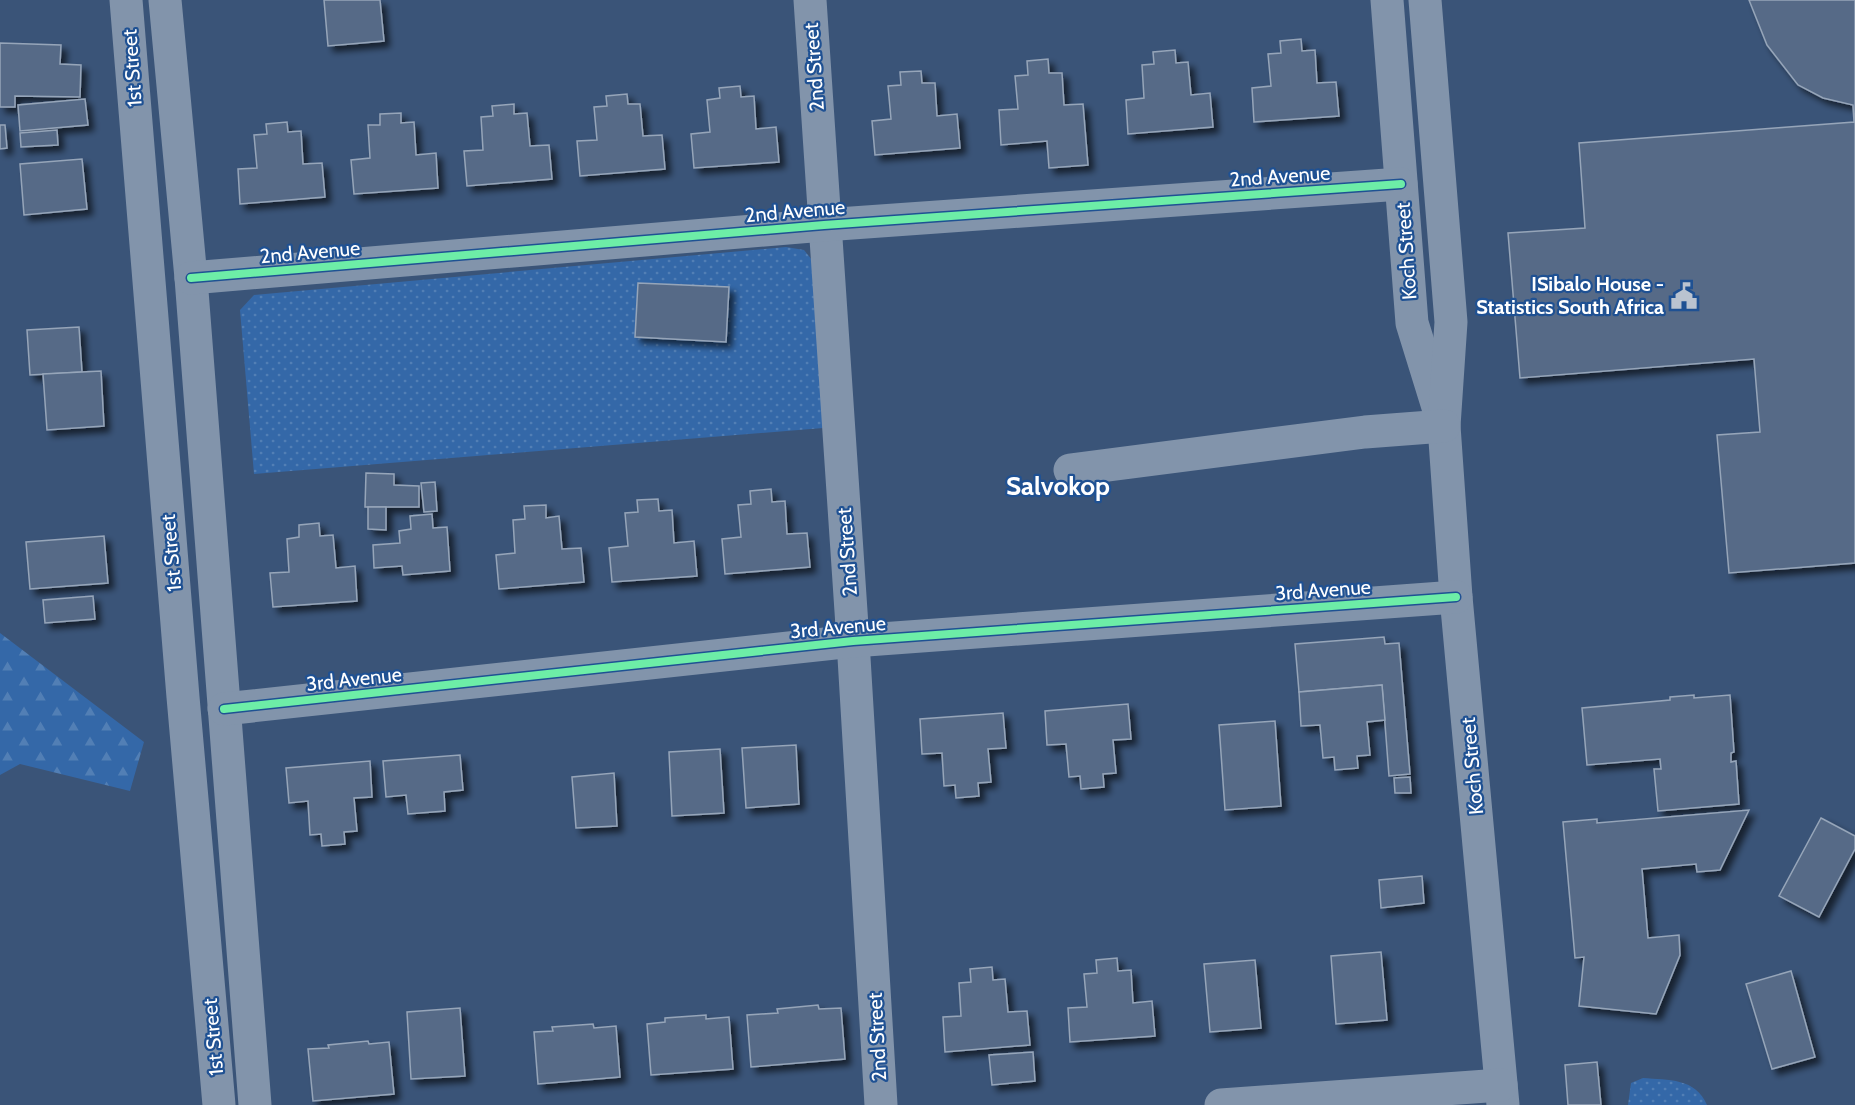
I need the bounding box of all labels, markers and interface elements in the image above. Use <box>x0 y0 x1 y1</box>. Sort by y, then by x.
street label: 2nd Street <box>799 22 829 112</box>
street label: 1st Street <box>117 28 147 107</box>
street label: 2nd Avenue <box>1229 161 1331 191</box>
street label: 2nd Avenue <box>744 195 846 227</box>
street label: Koch Street <box>1391 201 1421 300</box>
street label: 2nd Avenue <box>259 236 361 268</box>
place label: ISibalo House - Statistics South Africa <box>1476 272 1664 319</box>
public building icon: ISibalo House - Statistics South Africa <box>1669 281 1699 311</box>
district label: Salvokop <box>1006 470 1110 502</box>
street label: 2nd Street <box>832 507 862 597</box>
street label: 1st Street <box>156 513 186 593</box>
street label: 3rd Avenue <box>1274 575 1372 605</box>
street label: 3rd Avenue <box>789 611 887 643</box>
street label: 3rd Avenue <box>305 662 403 696</box>
street label: Koch Street <box>1456 716 1488 816</box>
street label: 2nd Street <box>863 992 891 1082</box>
street label: 1st Street <box>198 997 228 1077</box>

